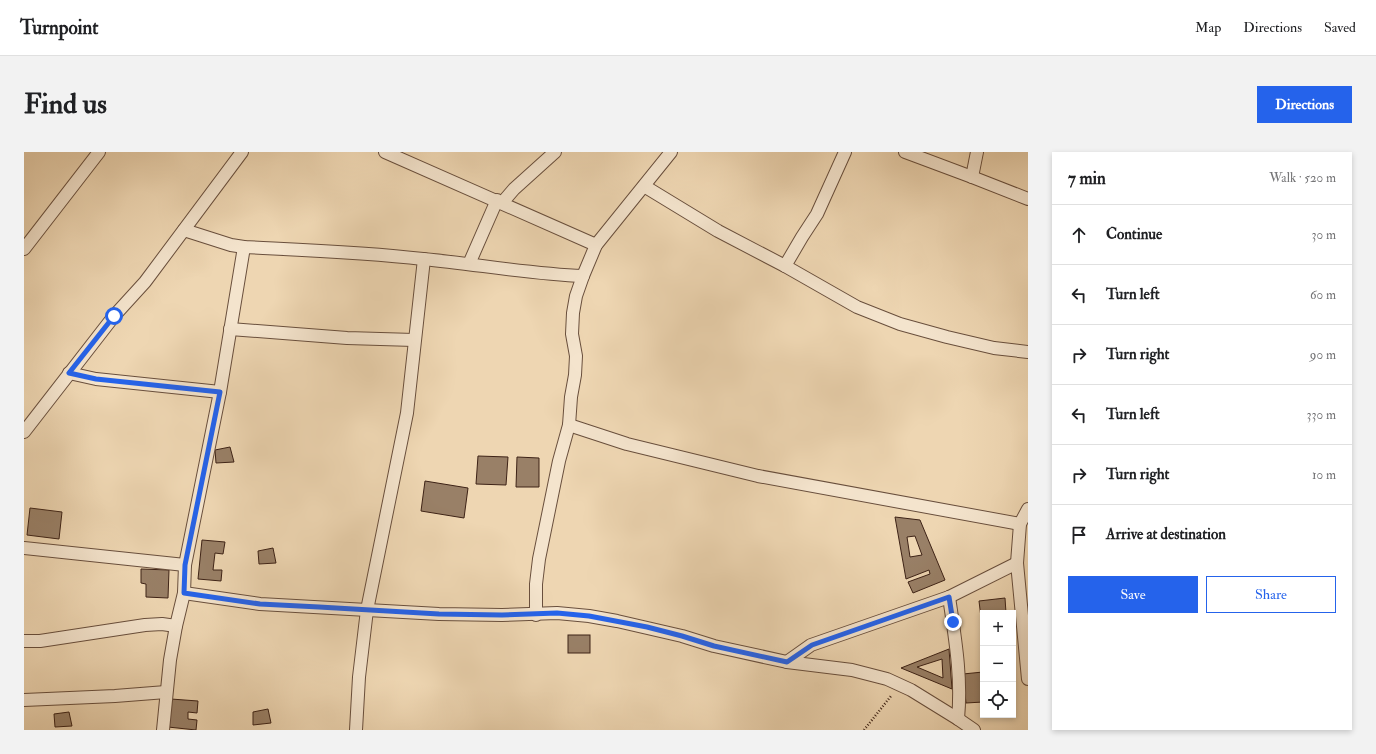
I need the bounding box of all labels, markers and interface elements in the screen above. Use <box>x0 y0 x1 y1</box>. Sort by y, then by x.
text: Turnpoint <box>20 16 98 40</box>
text: Map <box>1195 19 1221 36</box>
text: Directions <box>1243 19 1302 36</box>
text: Saved <box>1324 19 1356 36</box>
button: Directions <box>1257 86 1352 123</box>
text: Find us <box>24 87 107 122</box>
text: 7 min <box>1068 168 1106 189</box>
text: Walk · 520 m <box>1269 170 1336 186</box>
icon: ahead <box>1068 224 1090 246</box>
text: Continue <box>1106 225 1162 244</box>
text: 30 m <box>1312 227 1336 243</box>
icon: left <box>1068 284 1090 306</box>
text: Turn left <box>1106 285 1160 304</box>
text: 60 m <box>1310 287 1336 303</box>
route start <box>105 307 123 325</box>
icon: right <box>1068 344 1090 366</box>
text: Turn right <box>1106 345 1169 364</box>
text: 90 m <box>1310 347 1336 363</box>
icon: left <box>1068 404 1090 426</box>
text: Turn left <box>1106 405 1160 424</box>
text: 330 m <box>1307 407 1336 423</box>
icon: right <box>1068 464 1090 486</box>
text: Turn right <box>1106 465 1169 484</box>
text: 10 m <box>1312 467 1336 483</box>
icon: arrive <box>1068 524 1090 546</box>
text: Arrive at destination <box>1106 525 1226 544</box>
button: Save <box>1068 576 1198 613</box>
button: Share <box>1206 576 1336 613</box>
map controls <box>980 610 1016 718</box>
button: + <box>980 610 1016 646</box>
route end <box>944 613 962 631</box>
button: − <box>980 646 1016 682</box>
button: locate <box>980 682 1016 718</box>

